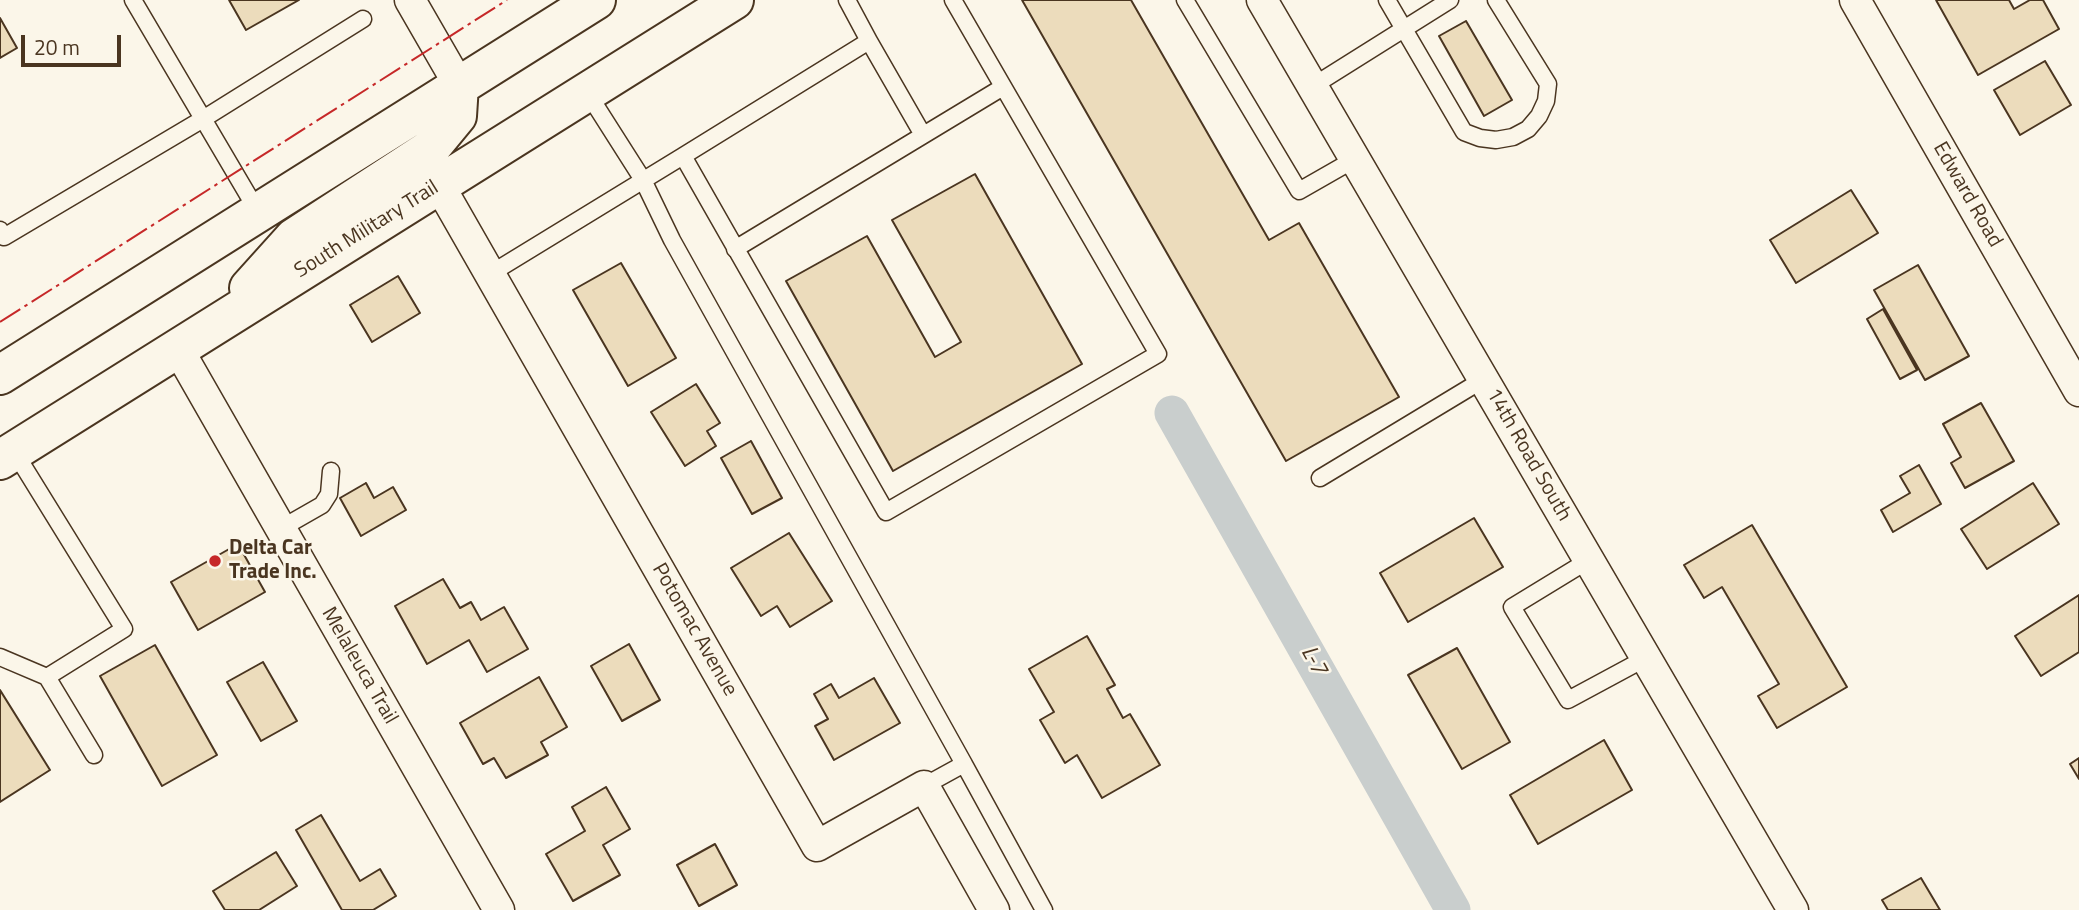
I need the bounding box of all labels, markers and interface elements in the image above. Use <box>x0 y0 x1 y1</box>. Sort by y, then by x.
scale bar <box>24 21 124 65</box>
text: 20 m <box>34 31 80 63</box>
street label: Edward Road <box>1927 138 2007 252</box>
street label: South Military Trail <box>290 176 444 284</box>
street label: 14th Road South <box>1480 384 1576 526</box>
place label: Delta Car Trade Inc. <box>229 536 317 586</box>
marker: Delta Car Trade Inc. <box>207 553 223 569</box>
street label: Potomac Avenue <box>646 559 742 701</box>
street label: Melaleuca Trail <box>315 603 403 729</box>
water label: L-7 <box>1294 642 1332 680</box>

